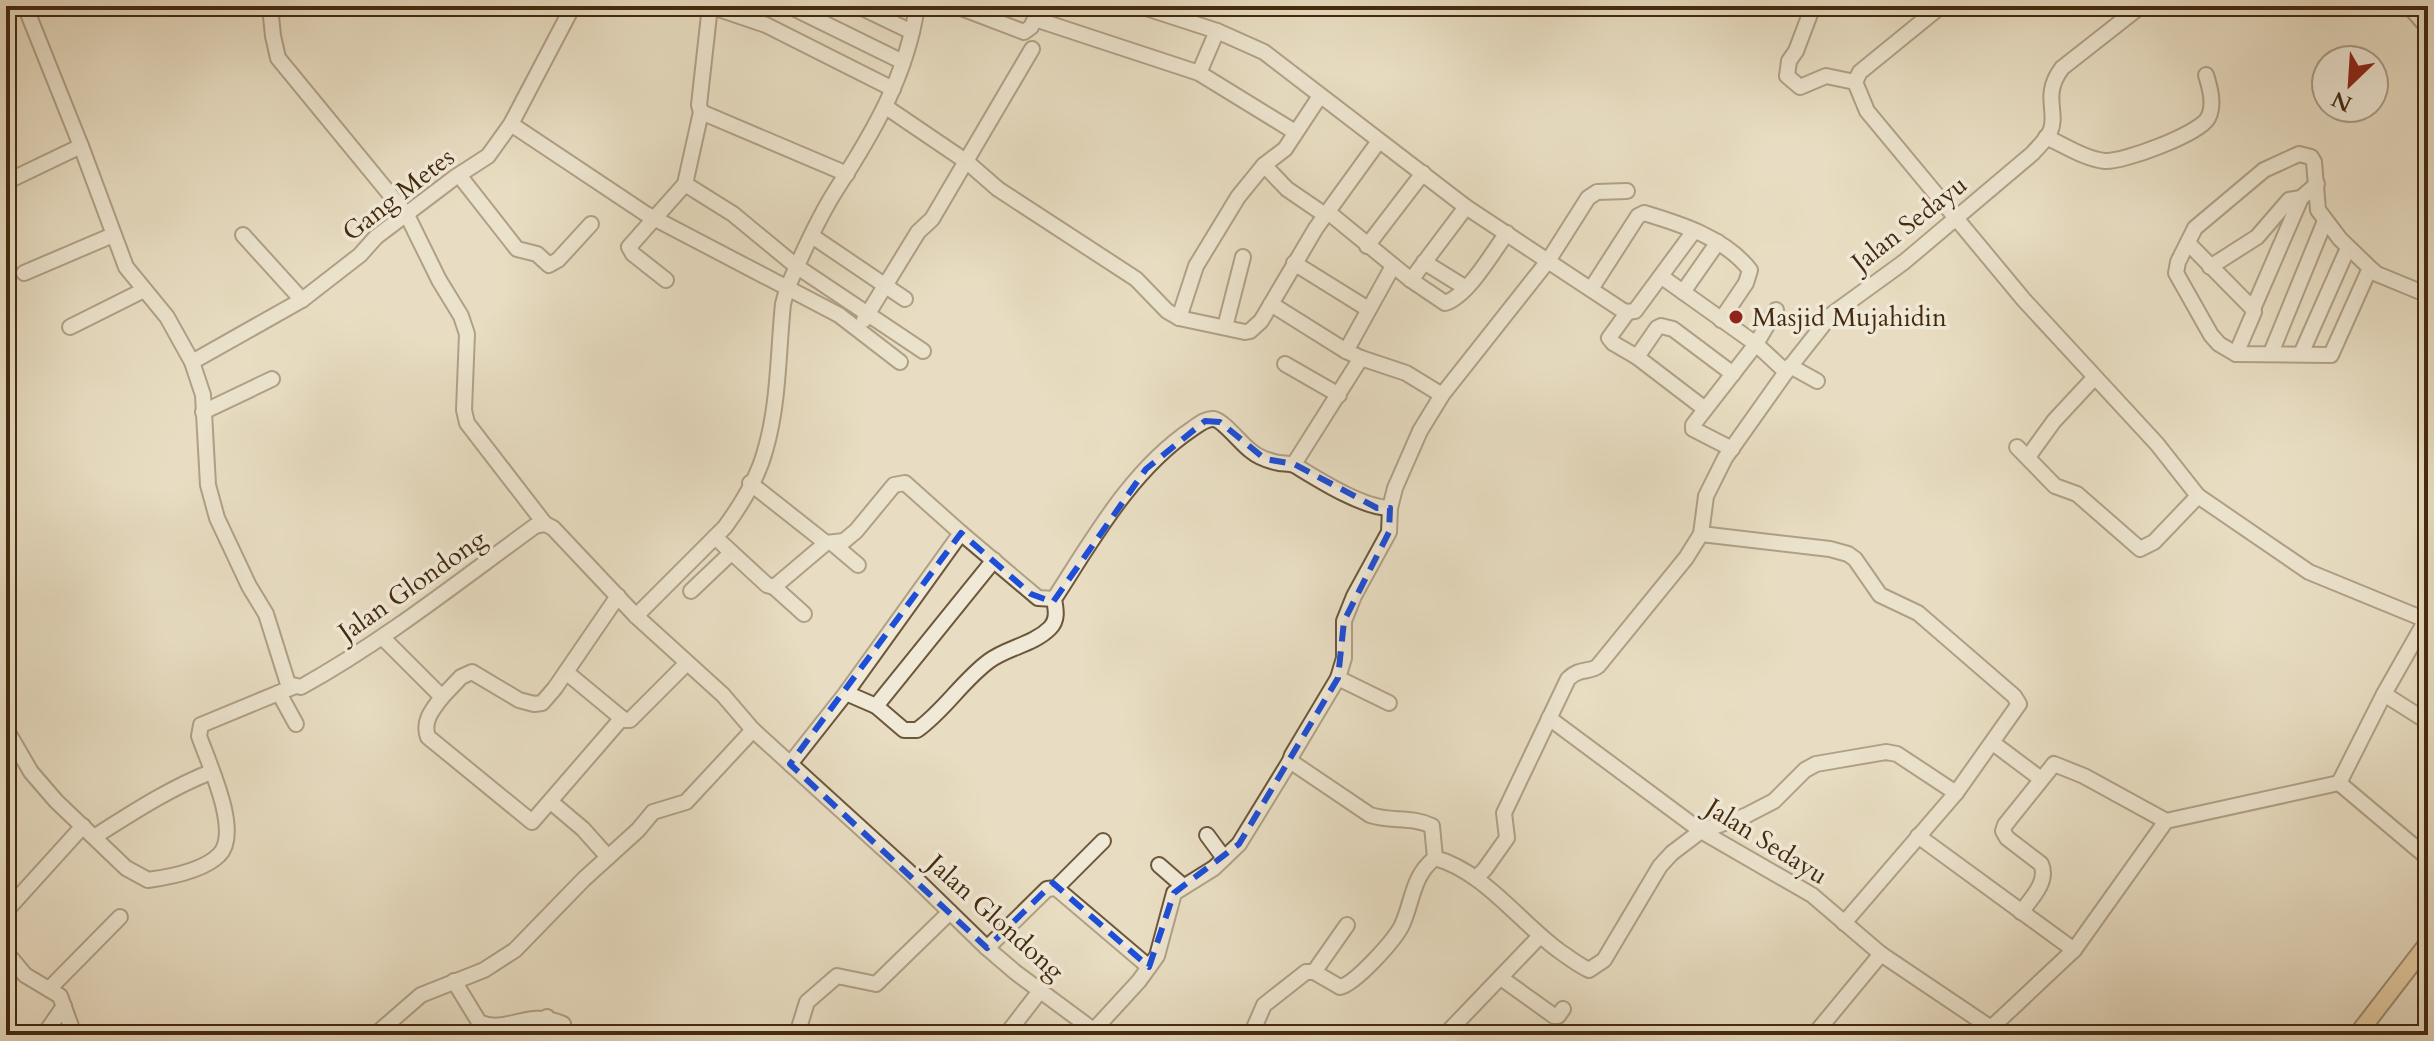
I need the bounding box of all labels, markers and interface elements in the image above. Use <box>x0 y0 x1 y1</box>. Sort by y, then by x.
north arrow <box>2310 44 2390 124</box>
text: N <box>2327 84 2357 119</box>
street label: Gang Metes <box>335 140 462 249</box>
street label: Jalan Sedayu <box>1841 167 1974 282</box>
place label: Masjid Mujahidin <box>1752 300 1947 335</box>
marker: Masjid Mujahidin <box>1727 308 1745 326</box>
street label: Jalan Glondong <box>328 521 493 652</box>
street label: Jalan Sedayu <box>1696 788 1834 893</box>
street label: Jalan Glondong <box>917 844 1072 989</box>

